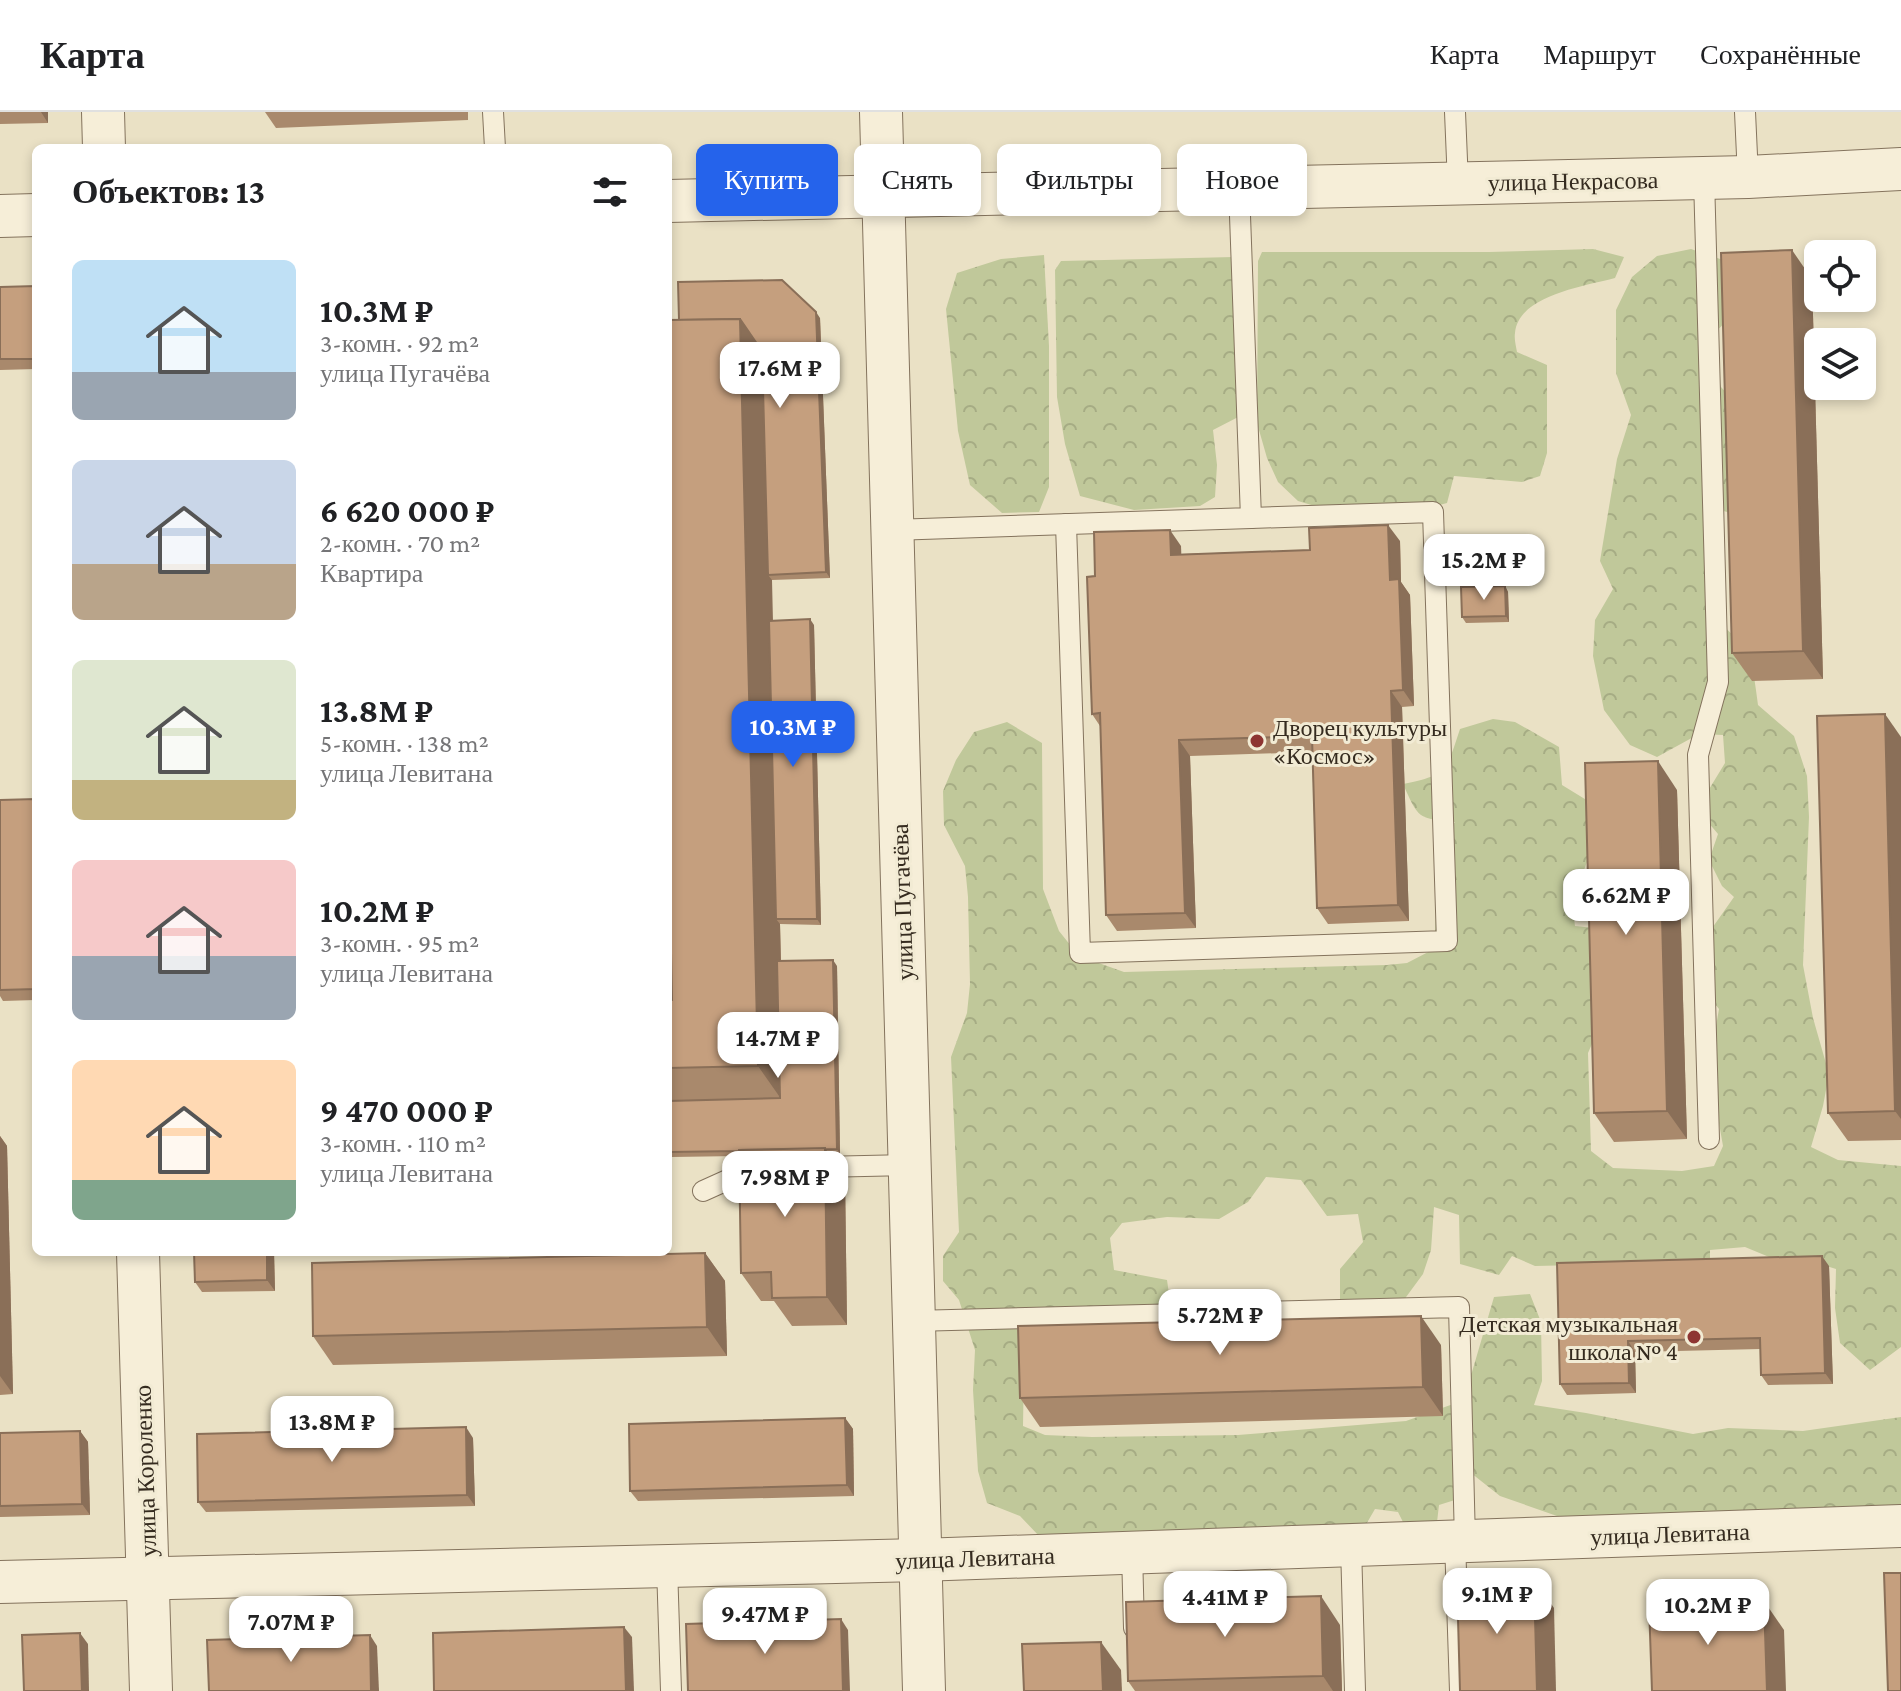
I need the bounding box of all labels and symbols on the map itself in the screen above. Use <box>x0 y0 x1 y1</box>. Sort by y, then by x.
street label: улица Некрасова <box>1488 166 1659 196</box>
pin: 17.6M ₽ <box>706 342 854 410</box>
pin: 15.2M ₽ <box>1410 534 1558 602</box>
pin: 10.3M ₽ <box>719 701 867 769</box>
place label: Дворец культуры «Космос» <box>1273 714 1447 769</box>
marker: Дворец культуры «Космос» <box>1248 732 1266 750</box>
street label: улица Пугачёва <box>886 823 918 981</box>
pin: 6.62M ₽ <box>1552 869 1700 937</box>
pin: 14.7M ₽ <box>704 1012 852 1080</box>
pin: 7.98M ₽ <box>711 1151 859 1219</box>
pin: 5.72M ₽ <box>1146 1289 1294 1357</box>
place label: Детская музыкальная школа № 4 <box>1459 1310 1678 1365</box>
marker: Детская музыкальная школа № 4 <box>1685 1328 1703 1346</box>
street label: улица Короленко <box>129 1384 161 1558</box>
pin: 13.8M ₽ <box>258 1396 406 1464</box>
street label: улица Левитана <box>1590 1518 1751 1550</box>
street label: улица Левитана <box>895 1542 1056 1574</box>
pin: 9.1M ₽ <box>1432 1568 1562 1636</box>
pin: 4.41M ₽ <box>1151 1571 1299 1639</box>
pin: 10.2M ₽ <box>1634 1579 1782 1647</box>
pin: 9.47M ₽ <box>691 1588 839 1656</box>
pin: 7.07M ₽ <box>217 1596 365 1664</box>

